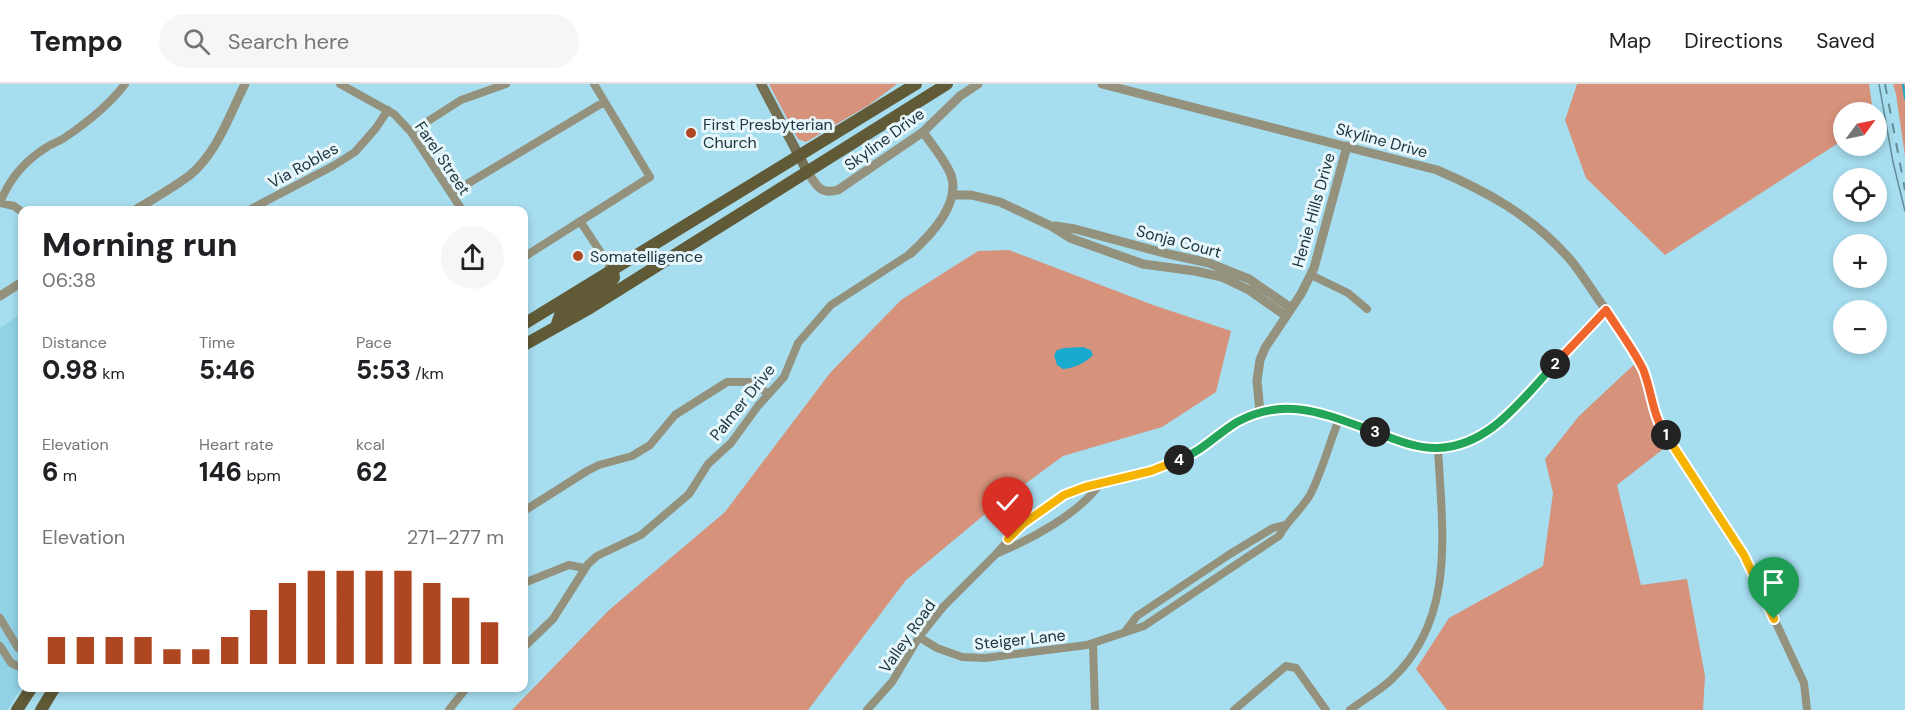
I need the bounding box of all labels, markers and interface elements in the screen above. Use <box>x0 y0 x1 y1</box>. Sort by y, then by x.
search box <box>159 14 579 68</box>
text: Tempo <box>30 23 123 60</box>
icon: search <box>180 25 213 58</box>
text: Search here <box>228 27 349 56</box>
text: Map <box>1609 27 1651 55</box>
text: Directions <box>1684 27 1783 55</box>
text: Saved <box>1816 27 1875 55</box>
north arrow <box>1833 102 1887 156</box>
map controls <box>1833 102 1887 354</box>
street label: Skyline Drive <box>840 103 929 176</box>
place label: First Presbyterian Church <box>703 114 833 153</box>
street label: Farel Street <box>410 117 475 199</box>
street label: Skyline Drive <box>1334 118 1430 163</box>
marker: First Presbyterian Church <box>684 126 698 140</box>
street label: Via Robles <box>265 138 342 193</box>
street label: Henie Hills Drive <box>1287 150 1340 270</box>
button: locate <box>1833 168 1887 222</box>
street label: Sonja Court <box>1134 220 1224 263</box>
text: Morning run <box>42 223 237 266</box>
button: share <box>441 226 504 289</box>
button: + <box>1833 234 1887 288</box>
place label: Somatelligence <box>590 246 703 267</box>
marker: Somatelligence <box>571 249 585 263</box>
text: 06:38 <box>42 267 96 293</box>
button: − <box>1833 300 1887 354</box>
text: Distance <box>42 332 107 353</box>
text: Time <box>199 332 235 353</box>
text: Pace <box>356 332 392 353</box>
pin: 2 <box>1540 349 1570 379</box>
text: 0.98 <box>42 353 98 387</box>
text: 5:46 <box>199 353 256 387</box>
text: 5:53 <box>356 353 411 387</box>
text: 2 <box>1550 353 1560 374</box>
street label: Palmer Drive <box>705 360 780 445</box>
text: km <box>98 363 125 384</box>
text: /km <box>411 363 444 384</box>
pin: 3 <box>1360 417 1390 447</box>
pin: 1 <box>1651 420 1681 450</box>
text: 3 <box>1370 421 1380 442</box>
text: 1 <box>1663 424 1669 445</box>
text: Elevation <box>42 434 109 455</box>
text: Heart rate <box>199 434 274 455</box>
text: kcal <box>356 434 385 455</box>
pin: 4 <box>1164 445 1194 475</box>
text: 4 <box>1174 449 1184 470</box>
text: 6 <box>42 455 59 489</box>
text: 146 <box>199 455 242 489</box>
text: 62 <box>356 455 387 489</box>
text: m <box>59 465 77 486</box>
text: bpm <box>242 465 281 486</box>
pin <box>982 477 1033 539</box>
icon: check <box>991 486 1024 519</box>
text: Elevation <box>42 524 125 550</box>
text: 271–277 m <box>407 524 504 550</box>
pin <box>1748 557 1799 619</box>
icon: arrive <box>1757 566 1790 599</box>
street label: Valley Road <box>874 596 940 677</box>
street label: Steiger Lane <box>973 624 1067 655</box>

